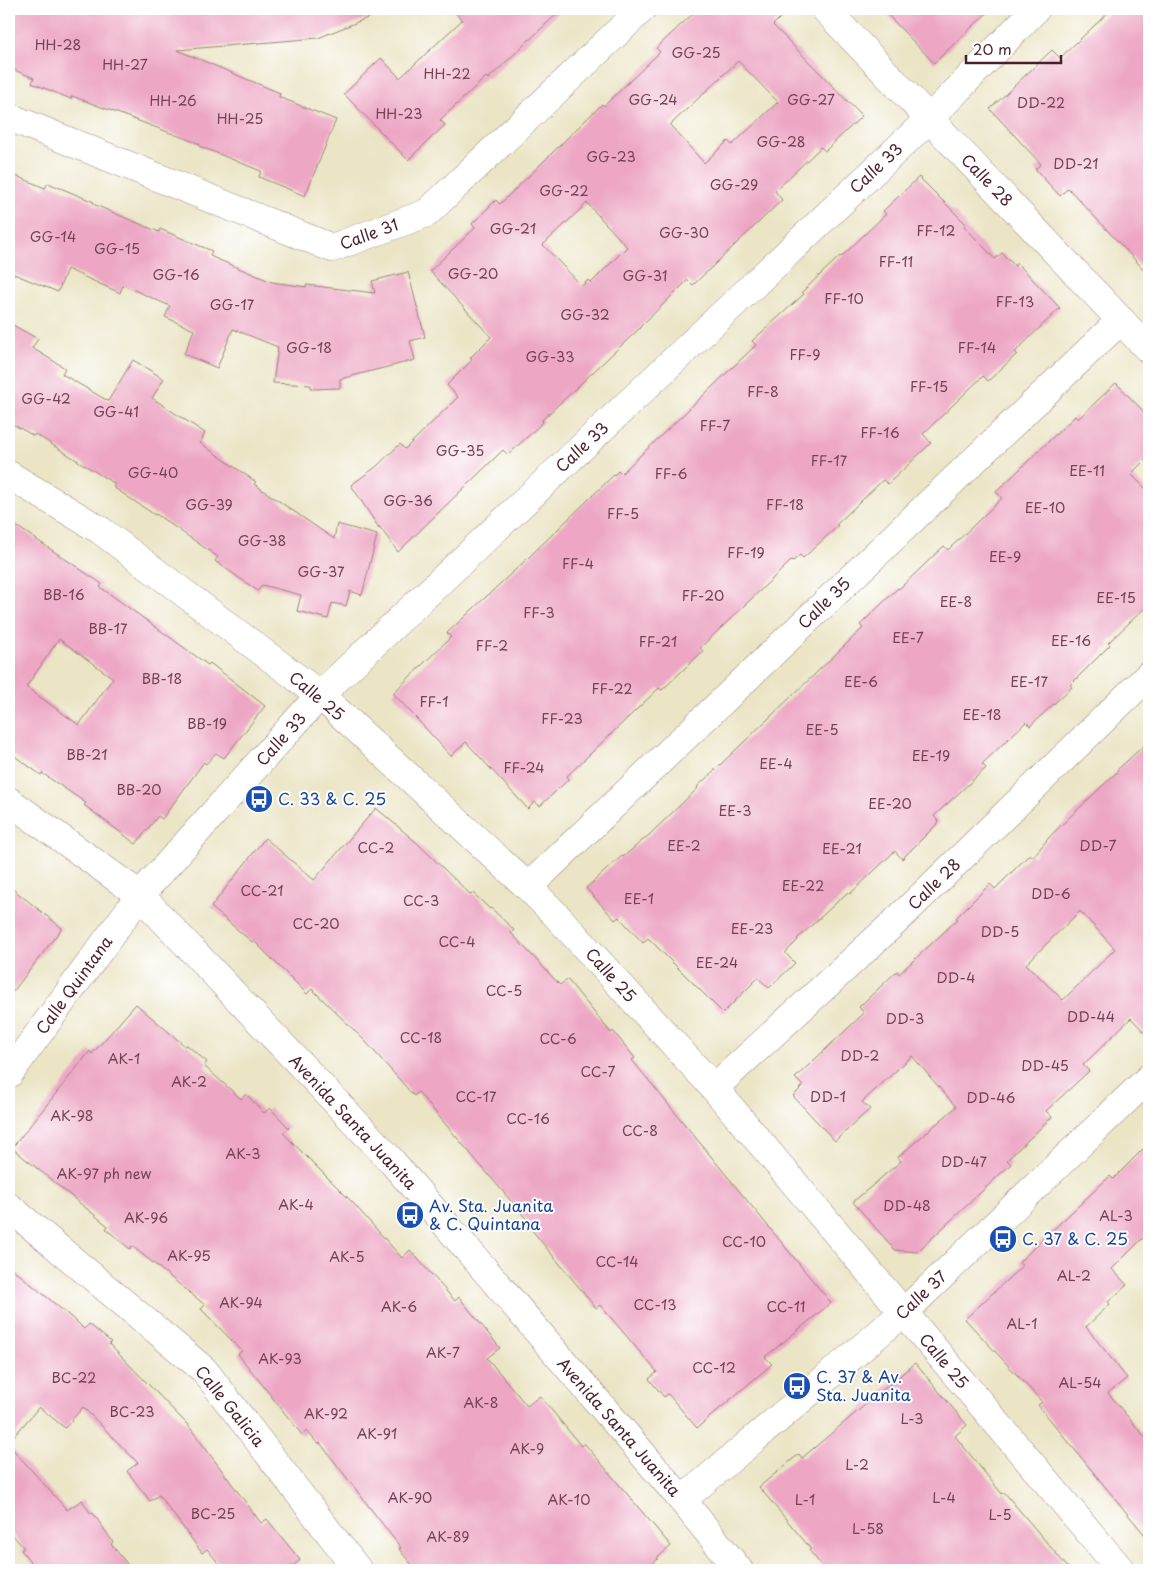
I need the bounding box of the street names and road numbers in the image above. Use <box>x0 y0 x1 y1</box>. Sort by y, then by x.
street label: Calle 33 <box>843 136 907 198</box>
street label: Calle 28 <box>956 147 1019 211</box>
street label: Calle 31 <box>336 211 401 255</box>
street label: Calle 33 <box>549 415 613 477</box>
street label: Calle 35 <box>792 571 855 634</box>
street label: Calle 25 <box>285 665 351 726</box>
street label: Calle 33 <box>250 706 311 771</box>
street label: Calle 28 <box>901 852 965 915</box>
street label: Calle Quintana <box>29 930 117 1039</box>
street label: Calle 25 <box>581 942 643 1007</box>
street label: Avenida Santa Juanita <box>284 1048 423 1194</box>
street label: Calle 37 <box>889 1264 952 1324</box>
street label: Calle 25 <box>914 1327 975 1393</box>
street label: Avenida Santa Juanita <box>553 1352 687 1501</box>
street label: Calle Galicia <box>190 1360 271 1451</box>

